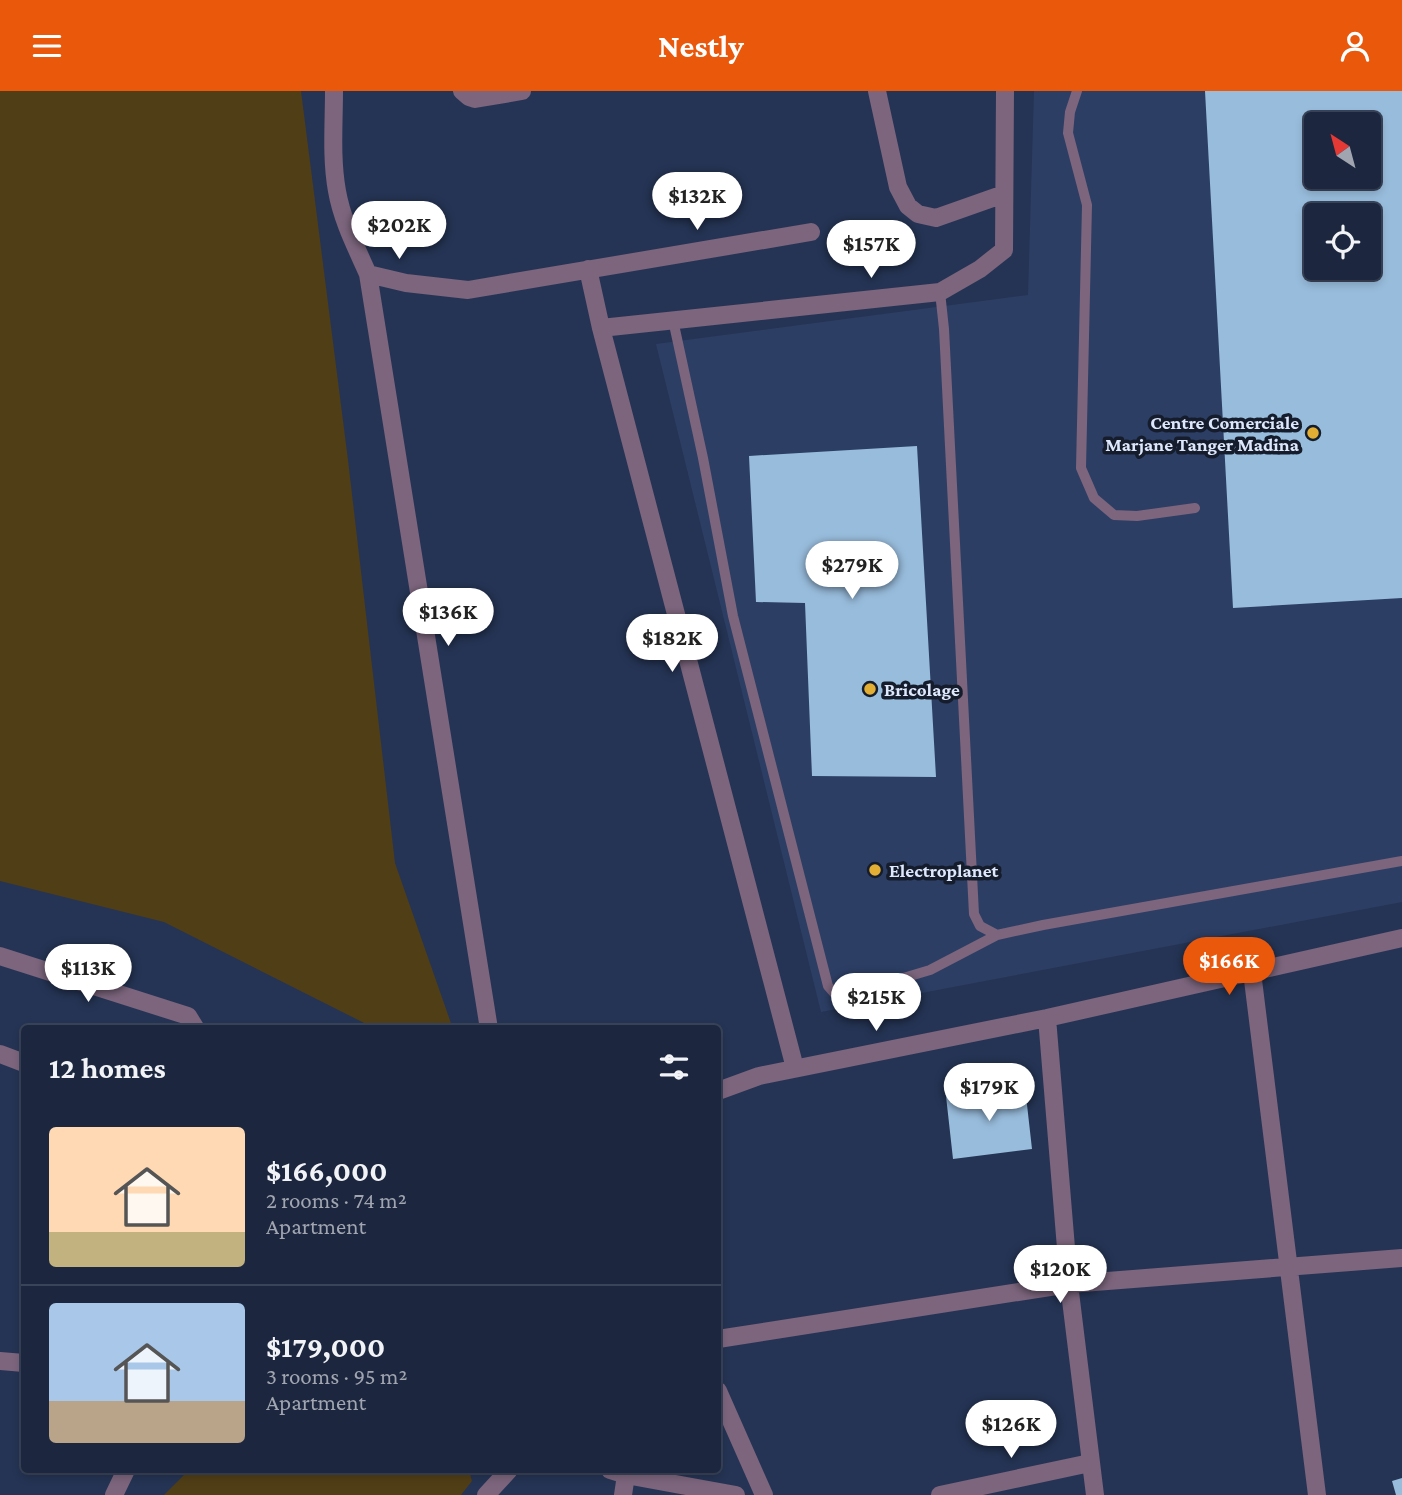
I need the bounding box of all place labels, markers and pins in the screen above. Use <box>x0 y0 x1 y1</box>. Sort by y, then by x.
pin: $132K <box>648 173 746 232</box>
pin: $202K <box>350 201 448 261</box>
pin: $157K <box>822 221 920 280</box>
place label: Centre Comerciale Marjane Tanger Madina <box>1105 412 1300 456</box>
marker: Centre Comerciale Marjane Tanger Madina <box>1305 425 1321 441</box>
pin: $279K <box>803 541 901 601</box>
pin: $136K <box>399 589 497 648</box>
pin: $182K <box>623 615 721 674</box>
place label: Bricolage <box>884 679 960 700</box>
marker: Bricolage <box>862 681 878 697</box>
place label: Electroplanet <box>889 860 999 881</box>
marker: Electroplanet <box>867 862 883 878</box>
pin: $166K <box>1180 937 1278 997</box>
pin: $113K <box>39 944 137 1004</box>
pin: $215K <box>827 974 925 1033</box>
pin: $179K <box>940 1063 1038 1123</box>
pin: $120K <box>1011 1245 1109 1305</box>
pin: $126K <box>962 1401 1060 1460</box>

